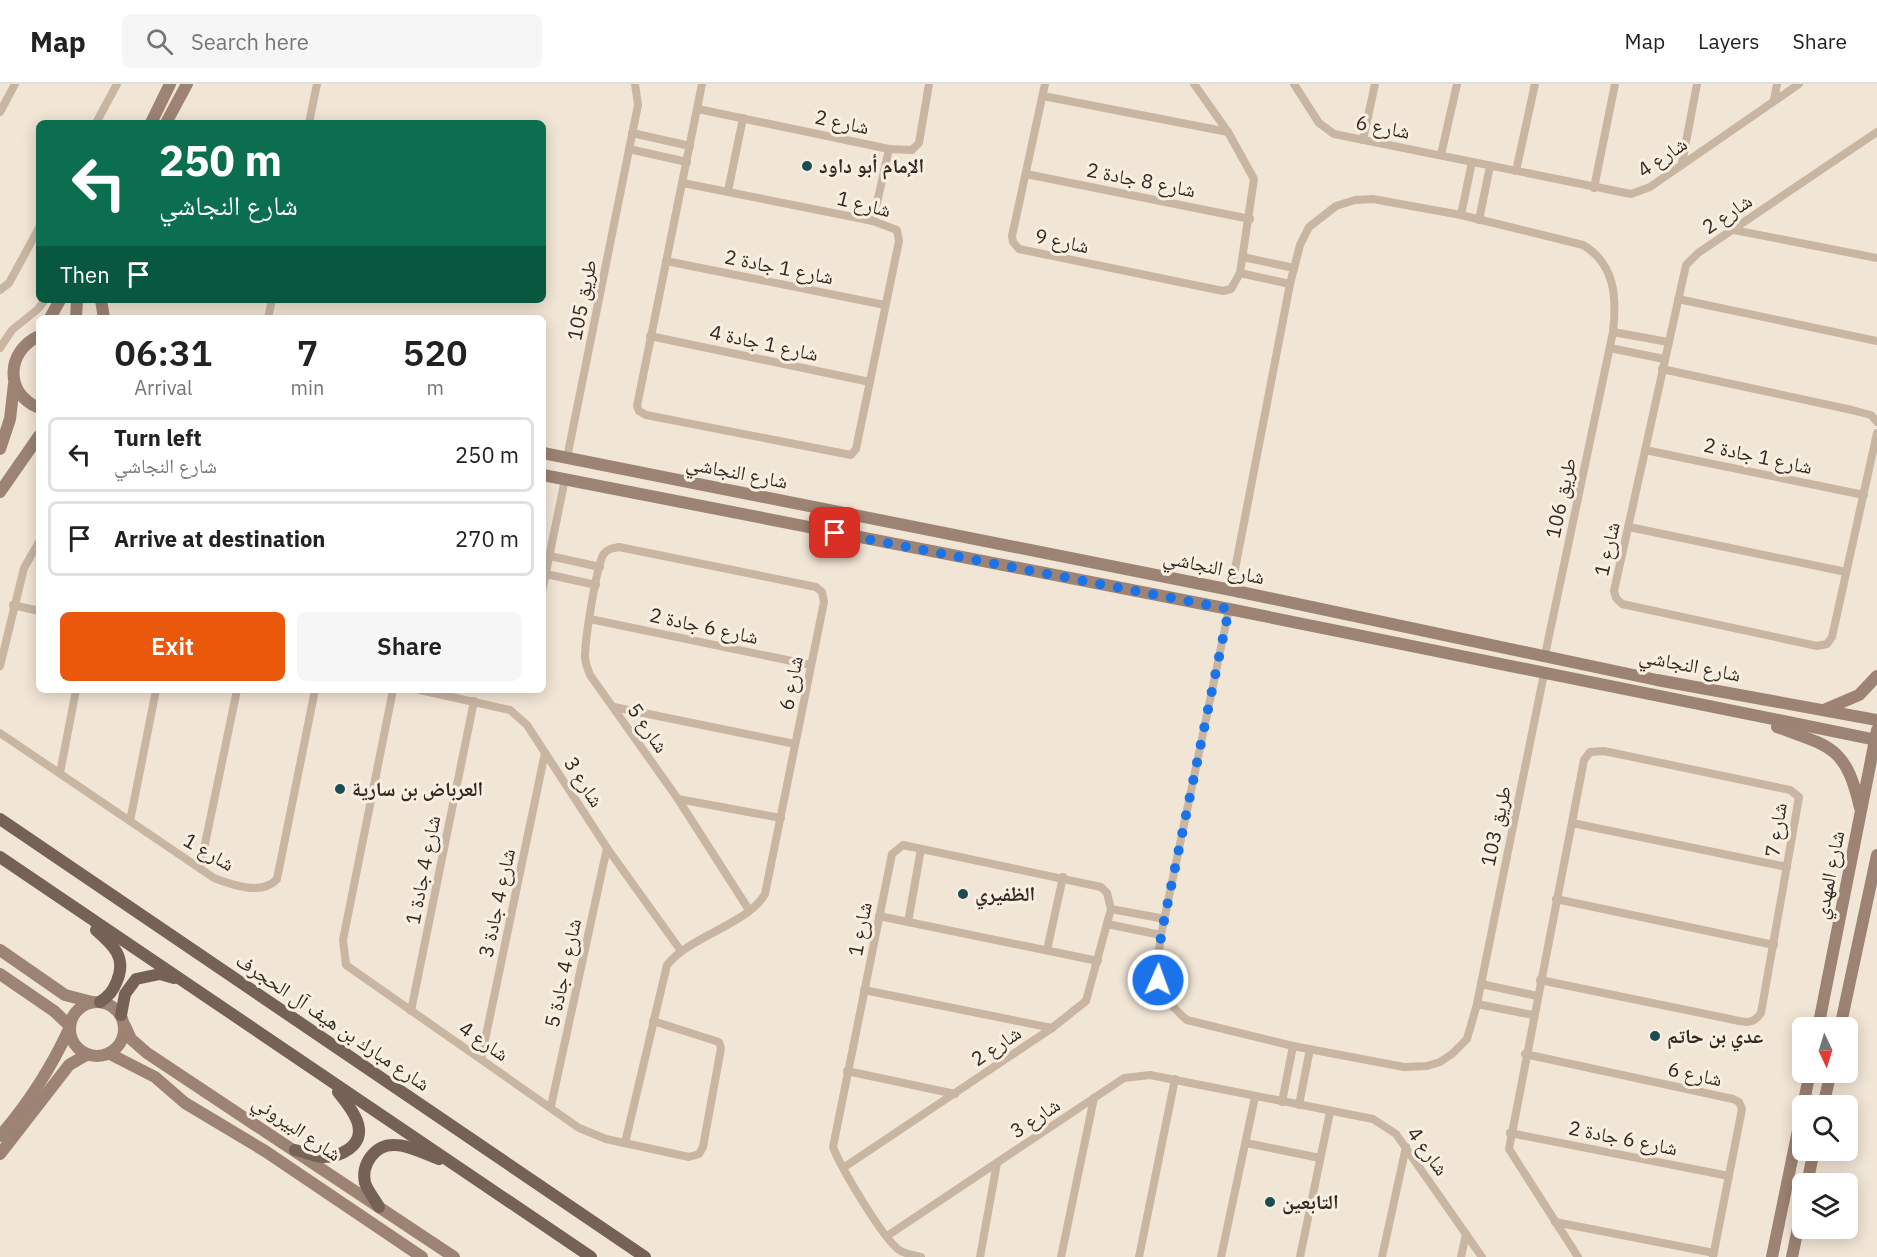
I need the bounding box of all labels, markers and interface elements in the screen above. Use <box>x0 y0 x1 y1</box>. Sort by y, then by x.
search box <box>122 14 542 68</box>
text: Map <box>30 23 86 60</box>
icon: search <box>143 25 176 58</box>
text: Search here <box>191 27 309 56</box>
text: Map <box>1625 27 1665 55</box>
text: Layers <box>1698 27 1760 55</box>
text: Share <box>1793 27 1847 55</box>
street label: شارع 2 <box>813 103 872 140</box>
street label: شارع 6 <box>1354 108 1413 145</box>
street label: شارع 4 <box>1631 130 1692 183</box>
text: 250 m <box>159 133 282 188</box>
icon: left <box>60 144 138 222</box>
place label: الإمام أبو داود <box>819 152 924 180</box>
street label: شارع 8 جادة 2 <box>1084 156 1198 203</box>
marker: الإمام أبو داود <box>800 159 814 173</box>
street label: شارع 1 <box>834 184 894 223</box>
text: شارع النجاشي <box>159 187 298 222</box>
street label: شارع 2 <box>1696 187 1757 240</box>
street label: شارع 9 <box>1033 222 1092 259</box>
street label: شارع 1 جادة 2 <box>722 243 836 290</box>
street label: طريق 105 <box>560 257 603 343</box>
icon: arrive <box>122 258 155 291</box>
text: Then <box>60 260 110 289</box>
street label: شارع 1 جادة 4 <box>707 318 821 367</box>
text: 06:31 <box>114 329 212 376</box>
text: 7 <box>297 329 318 376</box>
text: 520 <box>403 329 468 376</box>
text: Arrival <box>134 374 192 401</box>
text: min <box>291 374 324 401</box>
text: m <box>426 374 444 401</box>
text: Turn left <box>114 423 202 452</box>
street label: شارع 1 جادة 2 <box>1701 431 1815 480</box>
icon: left <box>63 438 96 471</box>
text: 250 m <box>455 440 519 469</box>
street label: شارع النجاشي <box>683 448 790 498</box>
text: شارع النجاشي <box>114 452 217 479</box>
street label: طريق 106 <box>1539 455 1582 541</box>
pin <box>809 507 860 558</box>
icon: arrive <box>818 516 851 549</box>
street label: شارع 1 <box>1587 519 1626 579</box>
icon: arrive <box>63 522 96 555</box>
text: Arrive at destination <box>114 524 325 553</box>
text: 270 m <box>455 524 519 553</box>
street label: شارع النجاشي <box>1160 543 1267 593</box>
street label: شارع 6 جادة 2 <box>647 601 761 650</box>
button: Exit <box>60 612 285 681</box>
button: Share <box>297 612 522 681</box>
street label: شارع النجاشي <box>1636 641 1743 691</box>
street label: شارع 6 <box>772 653 809 712</box>
street label: شارع 5 <box>622 698 675 758</box>
street label: شارع 3 <box>558 751 611 812</box>
place label: العرباض بن سارية <box>352 775 483 802</box>
marker: العرباض بن سارية <box>333 782 347 796</box>
street label: طريق 103 <box>1474 783 1517 869</box>
street label: شارع 7 <box>1758 801 1793 859</box>
street label: شارع 4 جادة 1 <box>399 813 446 927</box>
street label: شارع 1 <box>179 826 240 877</box>
street label: شارع المهدي <box>1807 828 1853 922</box>
street label: شارع 4 جادة 3 <box>472 846 521 960</box>
place label: الظفيري <box>975 880 1035 910</box>
marker: الظفيري <box>956 887 970 901</box>
street label: شارع 1 <box>841 899 878 958</box>
street label: شارع 4 جادة 5 <box>538 916 587 1030</box>
street label: شارع مبارك بن هيف آل الحجرف <box>231 946 436 1097</box>
position arrow <box>1126 948 1190 1012</box>
street label: شارع 4 <box>454 1014 515 1067</box>
north arrow <box>1792 1017 1858 1083</box>
map controls <box>1792 1017 1858 1239</box>
street label: شارع 2 <box>965 1019 1026 1072</box>
place label: عدي بن حاتم <box>1667 1022 1763 1052</box>
marker: عدي بن حاتم <box>1648 1029 1662 1043</box>
street label: شارع 6 <box>1666 1055 1725 1092</box>
street label: شارع البيروني <box>246 1088 347 1170</box>
street label: شارع 3 <box>1004 1091 1065 1144</box>
button: search <box>1792 1095 1858 1161</box>
street label: شارع 6 جادة 2 <box>1566 1114 1680 1161</box>
street label: شارع 4 <box>1401 1121 1455 1181</box>
button: layers <box>1792 1173 1858 1239</box>
place label: التابعين <box>1282 1188 1339 1215</box>
marker: التابعين <box>1263 1195 1277 1209</box>

